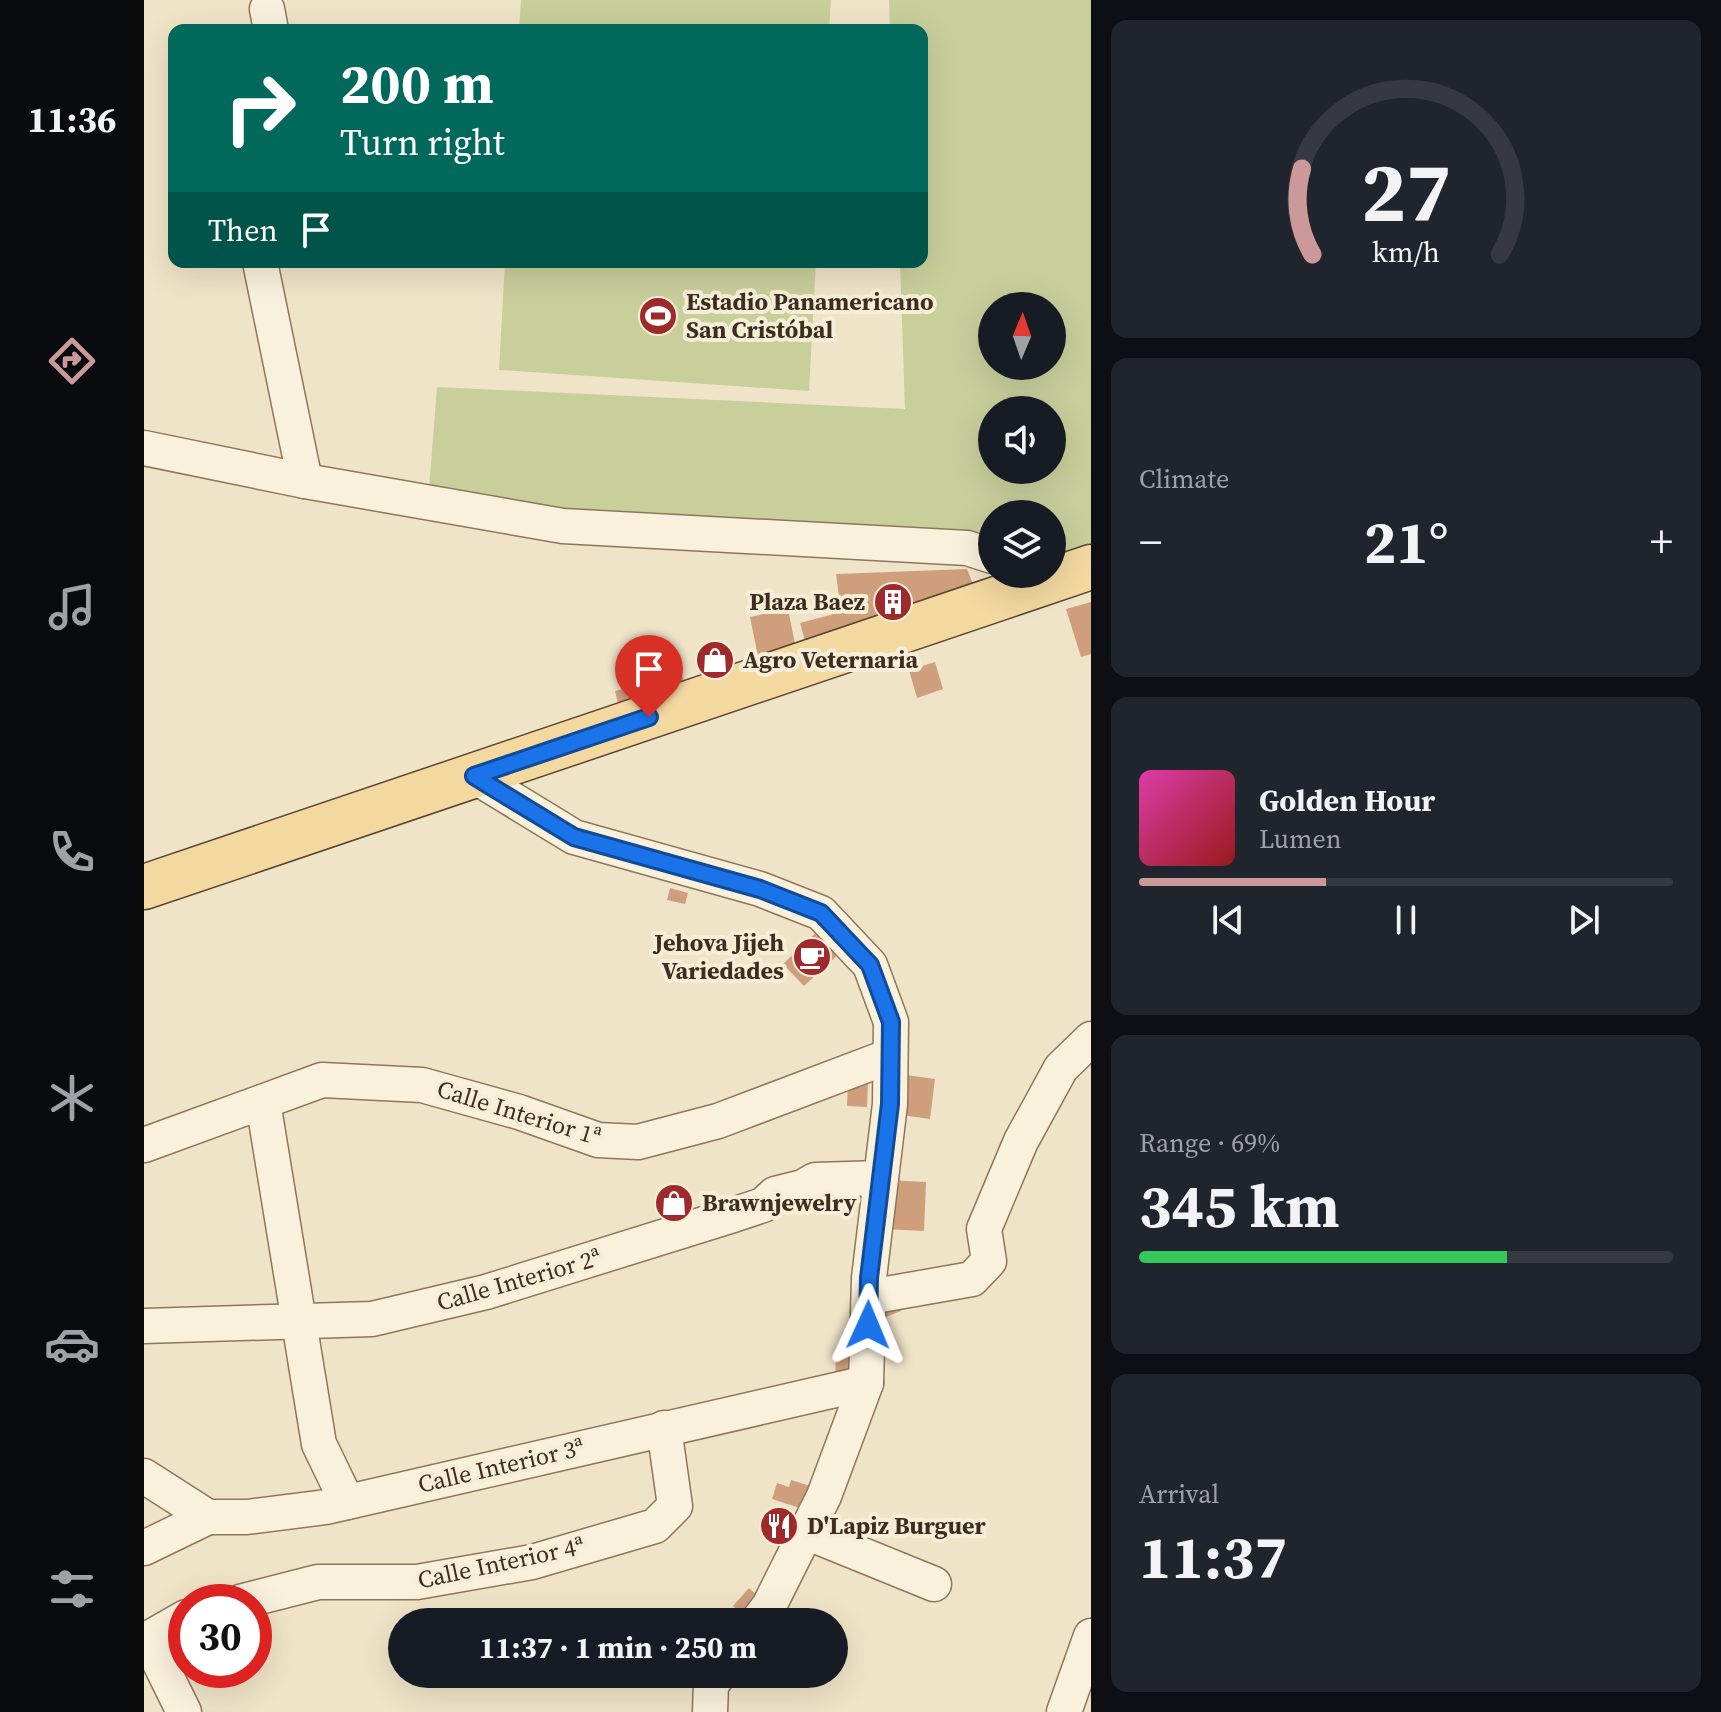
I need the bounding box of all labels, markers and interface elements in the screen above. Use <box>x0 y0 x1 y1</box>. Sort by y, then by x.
text: 200 m <box>340 45 494 122</box>
icon: right <box>208 56 312 160</box>
text: 11:36 <box>28 95 116 144</box>
text: Turn right <box>340 118 505 167</box>
text: 27 <box>1361 135 1451 249</box>
icon: arrive <box>294 208 338 252</box>
text: Then <box>208 210 278 251</box>
text: km/h <box>1372 232 1440 272</box>
place label: Estadio Panamericano San Cristóbal <box>686 285 934 346</box>
north arrow <box>978 292 1066 380</box>
map controls <box>978 292 1066 588</box>
sports icon: Estadio Panamericano San Cristóbal <box>637 295 679 337</box>
icon: directions <box>44 333 100 389</box>
button: sound <box>978 396 1066 484</box>
text: Climate <box>1139 461 1229 497</box>
button: layers <box>978 500 1066 588</box>
text: 21° <box>1364 501 1448 583</box>
text: − <box>1139 511 1162 572</box>
text: + <box>1650 511 1673 572</box>
icon: music <box>44 579 100 635</box>
building icon: Plaza Baez <box>872 581 914 623</box>
place label: Plaza Baez <box>749 585 865 618</box>
pin <box>615 635 683 717</box>
shop icon: Agro Veternaria <box>694 639 736 681</box>
place label: Agro Veternaria <box>743 643 919 676</box>
icon: arrive <box>627 647 671 691</box>
text: Golden Hour <box>1259 780 1435 821</box>
text: Lumen <box>1259 821 1341 857</box>
icon: phone <box>44 824 100 880</box>
icon: previous <box>1206 898 1250 942</box>
icon: pause <box>1384 898 1428 942</box>
icon: next <box>1562 898 1606 942</box>
place label: Jehova Jijeh Variedades <box>652 926 784 987</box>
cafe icon: Jehova Jijeh Variedades <box>791 936 833 978</box>
icon: climate <box>44 1070 100 1126</box>
street label: Calle Interior 1ª <box>433 1072 606 1153</box>
text: Range · 69% <box>1139 1125 1280 1161</box>
text: 345 km <box>1139 1165 1340 1247</box>
shop icon: Brawnjewelry <box>653 1182 695 1224</box>
place label: Brawnjewelry <box>702 1186 857 1219</box>
street label: Calle Interior 2ª <box>433 1240 605 1319</box>
position arrow <box>826 1283 910 1367</box>
icon: car <box>44 1316 100 1372</box>
street label: Calle Interior 3ª <box>415 1430 588 1501</box>
text: Arrival <box>1139 1476 1219 1512</box>
restaurant icon: D'Lapiz Burguer <box>758 1505 800 1547</box>
place label: D'Lapiz Burguer <box>807 1509 987 1542</box>
text: 11:37 <box>1139 1516 1287 1598</box>
street label: Calle Interior 4ª <box>415 1529 588 1596</box>
icon: filters <box>44 1561 100 1617</box>
speed limit sign: 30 <box>168 1584 272 1688</box>
text: 11:37 · 1 min · 250 m <box>479 1627 757 1668</box>

